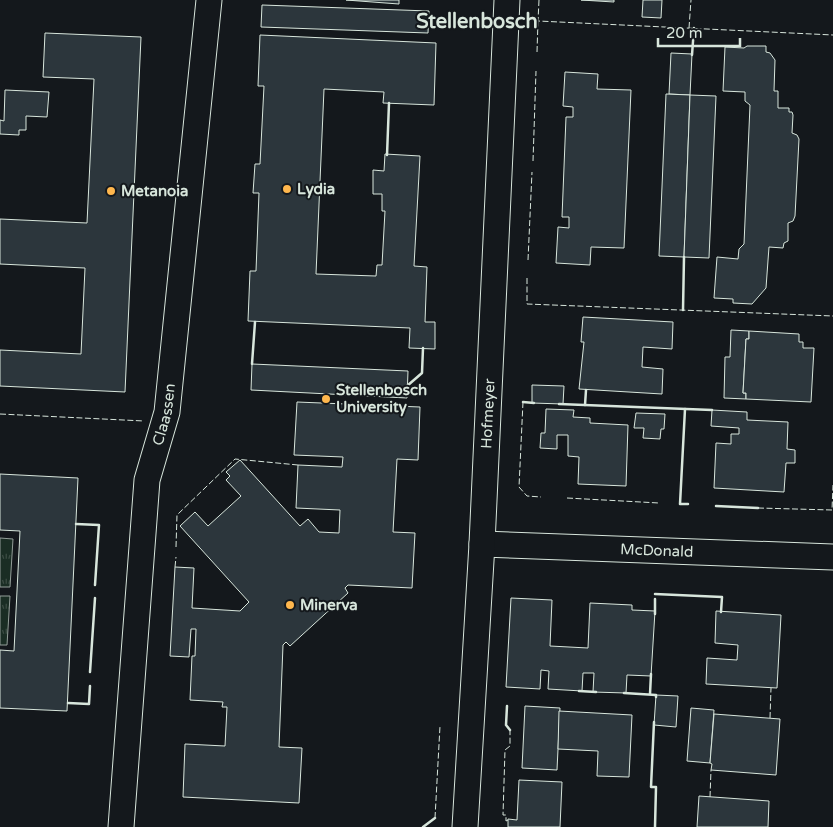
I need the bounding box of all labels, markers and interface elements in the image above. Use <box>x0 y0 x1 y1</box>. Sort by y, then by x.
district label: Stellenbosch <box>416 10 538 34</box>
scale bar <box>658 15 740 47</box>
text: 20 m <box>666 24 703 42</box>
place label: Lydia <box>297 180 335 199</box>
place label: Metanoia <box>121 182 188 200</box>
marker: Lydia <box>281 183 293 195</box>
marker: Metanoia <box>105 185 117 197</box>
street label: Hofmeyer <box>477 378 499 449</box>
place label: Stellenbosch University <box>336 381 427 417</box>
street label: Claassen <box>149 383 179 448</box>
marker: Stellenbosch University <box>320 393 332 405</box>
street label: McDonald <box>620 540 694 561</box>
place label: Minerva <box>300 596 358 614</box>
marker: Minerva <box>284 599 296 611</box>

